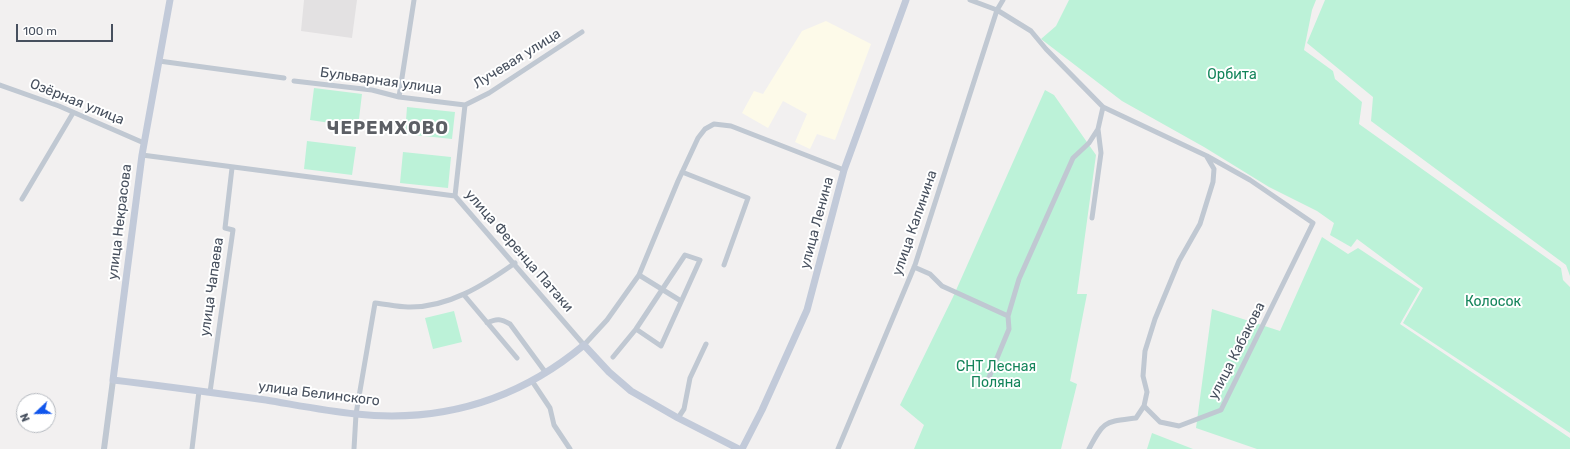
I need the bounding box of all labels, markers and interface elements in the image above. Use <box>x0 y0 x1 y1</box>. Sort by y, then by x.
scale bar <box>18 16 115 42</box>
text: 100 m <box>23 24 57 38</box>
street label: Лучевая улица <box>470 25 564 93</box>
street label: Бульварная улица <box>319 64 443 98</box>
park label: Орбита <box>1207 67 1257 83</box>
street label: Озёрная улица <box>27 75 127 129</box>
district label: ЧЕРЕМХОВО <box>327 118 449 140</box>
street label: улица Некрасова <box>105 163 135 281</box>
street label: улица Калинина <box>889 168 941 278</box>
street label: улица Ленина <box>797 175 837 271</box>
street label: улица Ференца Патаки <box>461 186 577 316</box>
street label: улица Чапаева <box>197 236 227 338</box>
park label: Колосок <box>1465 294 1521 310</box>
street label: улица Кабакова <box>1205 300 1269 402</box>
park label: СНТ Лесная Поляна <box>956 359 1036 392</box>
street label: улица Белинского <box>257 378 381 410</box>
north arrow <box>16 393 56 433</box>
text: N <box>18 411 33 423</box>

